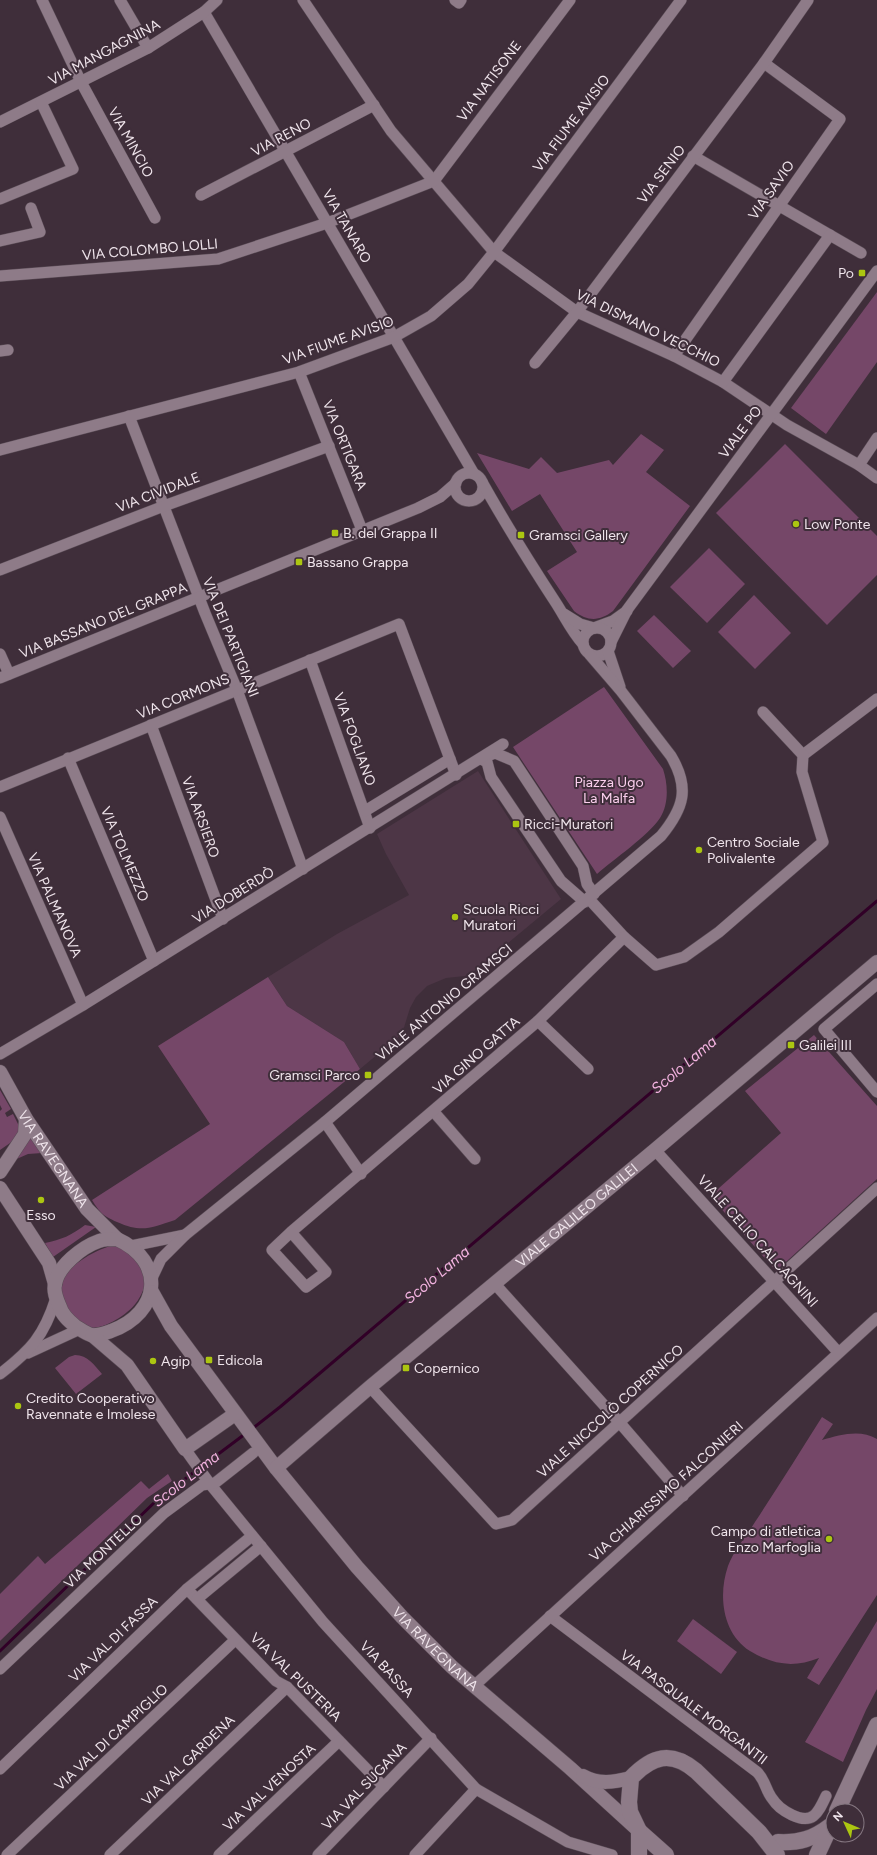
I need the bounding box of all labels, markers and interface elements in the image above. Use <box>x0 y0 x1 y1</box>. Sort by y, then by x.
street label: VIA MANGAGNINA <box>46 16 163 89</box>
street label: VIA NATISONE <box>454 38 525 125</box>
street label: VIA FIUME AVISIO <box>529 71 613 175</box>
street label: VIA MINCIO <box>104 104 157 180</box>
street label: VIA RENO <box>248 115 314 160</box>
street label: VIA SENIO <box>634 142 689 207</box>
street label: VIA SAVIO <box>745 157 798 223</box>
street label: VIA TANARO <box>319 186 375 266</box>
street label: VIA COLOMBO LOLLI <box>81 235 219 264</box>
place label: Po <box>838 265 854 282</box>
marker: Po <box>857 268 867 278</box>
street label: VIA DISMANO VECCHIO <box>573 286 723 371</box>
street label: VIA FIUME AVISIO <box>280 312 396 368</box>
street label: VIA ORTIGARA <box>319 398 371 493</box>
street label: VIALE PO <box>715 403 766 462</box>
street label: VIA CIVIDALE <box>114 469 203 516</box>
place label: Low Ponte <box>804 516 871 533</box>
marker: Low Ponte <box>791 519 801 529</box>
place label: B. del Grappa II <box>343 525 438 542</box>
place label: Gramsci Gallery <box>529 527 629 544</box>
marker: B. del Grappa II <box>330 528 340 538</box>
marker: Gramsci Gallery <box>516 530 526 540</box>
place label: Bassano Grappa <box>307 554 408 571</box>
marker: Bassano Grappa <box>294 557 304 567</box>
street label: VIA DEI PARTIGIANI <box>199 575 262 700</box>
street label: VIA BASSANO DEL GRAPPA <box>17 579 190 662</box>
street label: VIA CORMONS <box>134 670 232 723</box>
street label: VIA FOGLIANO <box>330 690 379 788</box>
street label: VIA ARSIERO <box>178 774 223 860</box>
park label: Piazza Ugo La Malfa <box>574 774 644 807</box>
street label: VIA TOLMEZZO <box>97 804 152 904</box>
place label: Ricci-Muratori <box>524 816 613 833</box>
marker: Ricci-Muratori <box>511 819 521 829</box>
place label: Centro Sociale Polivalente <box>707 834 800 867</box>
marker: Centro Sociale Polivalente <box>694 845 704 855</box>
street label: VIA PALMANOVA <box>24 850 85 961</box>
street label: VIA DOBERDÒ <box>189 863 277 927</box>
place label: Scuola Ricci Muratori <box>463 901 539 934</box>
marker: Scuola Ricci Muratori <box>450 912 460 922</box>
street label: VIALE ANTONIO GRAMSCI <box>373 940 516 1065</box>
street label: VIA GINO GATTA <box>429 1013 524 1098</box>
water label: Scolo Lama <box>648 1032 721 1098</box>
place label: Galilei III <box>799 1037 852 1054</box>
marker: Galilei III <box>786 1040 796 1050</box>
place label: Gramsci Parco <box>269 1067 360 1084</box>
marker: Gramsci Parco <box>363 1070 373 1080</box>
street label: VIA RAVEGNANA <box>14 1108 92 1211</box>
street label: VIALE GALILEO GALILEI <box>513 1160 642 1271</box>
street label: VIALE CELIO CALCAGNINI <box>694 1172 821 1311</box>
marker: Esso <box>36 1195 46 1205</box>
place label: Esso <box>26 1207 56 1224</box>
water label: Scolo Lama <box>401 1242 474 1308</box>
street label: VIALE NICCOLÒ COPERNICO <box>534 1341 687 1482</box>
place label: Edicola <box>217 1352 263 1369</box>
place label: Agip <box>161 1353 190 1370</box>
marker: Edicola <box>204 1355 214 1365</box>
marker: Agip <box>148 1356 158 1366</box>
place label: Copernico <box>414 1360 480 1377</box>
marker: Copernico <box>401 1363 411 1373</box>
place label: Credito Cooperativo Ravennate e Imolese <box>26 1390 156 1423</box>
marker: Credito Cooperativo Ravennate e Imolese <box>13 1401 23 1411</box>
street label: VIA CHIARISSIMO FALCONIERI <box>586 1418 747 1565</box>
water label: Scolo Lama <box>149 1447 223 1511</box>
street label: VIA MONTELLO <box>61 1511 146 1592</box>
place label: Campo di atletica Enzo Marfoglia <box>711 1523 821 1556</box>
marker: Campo di atletica Enzo Marfoglia <box>824 1534 834 1544</box>
street label: VIA VAL DI FASSA <box>66 1592 161 1686</box>
street label: VIA RAVEGNANA <box>388 1604 482 1695</box>
street label: VIA VAL PUSTERIA <box>246 1629 345 1726</box>
street label: VIA BASSA <box>356 1638 417 1702</box>
street label: VIA PASQUALE MORGANTII <box>617 1647 771 1768</box>
street label: VIA VAL DI CAMPIGLIO <box>51 1680 172 1794</box>
street label: VIA VAL GARDENA <box>138 1711 239 1809</box>
street label: VIA VAL SUGANA <box>318 1739 411 1833</box>
street label: VIA VAL VENOSTA <box>220 1740 320 1835</box>
north arrow <box>825 1803 865 1843</box>
text: N <box>831 1809 846 1824</box>

